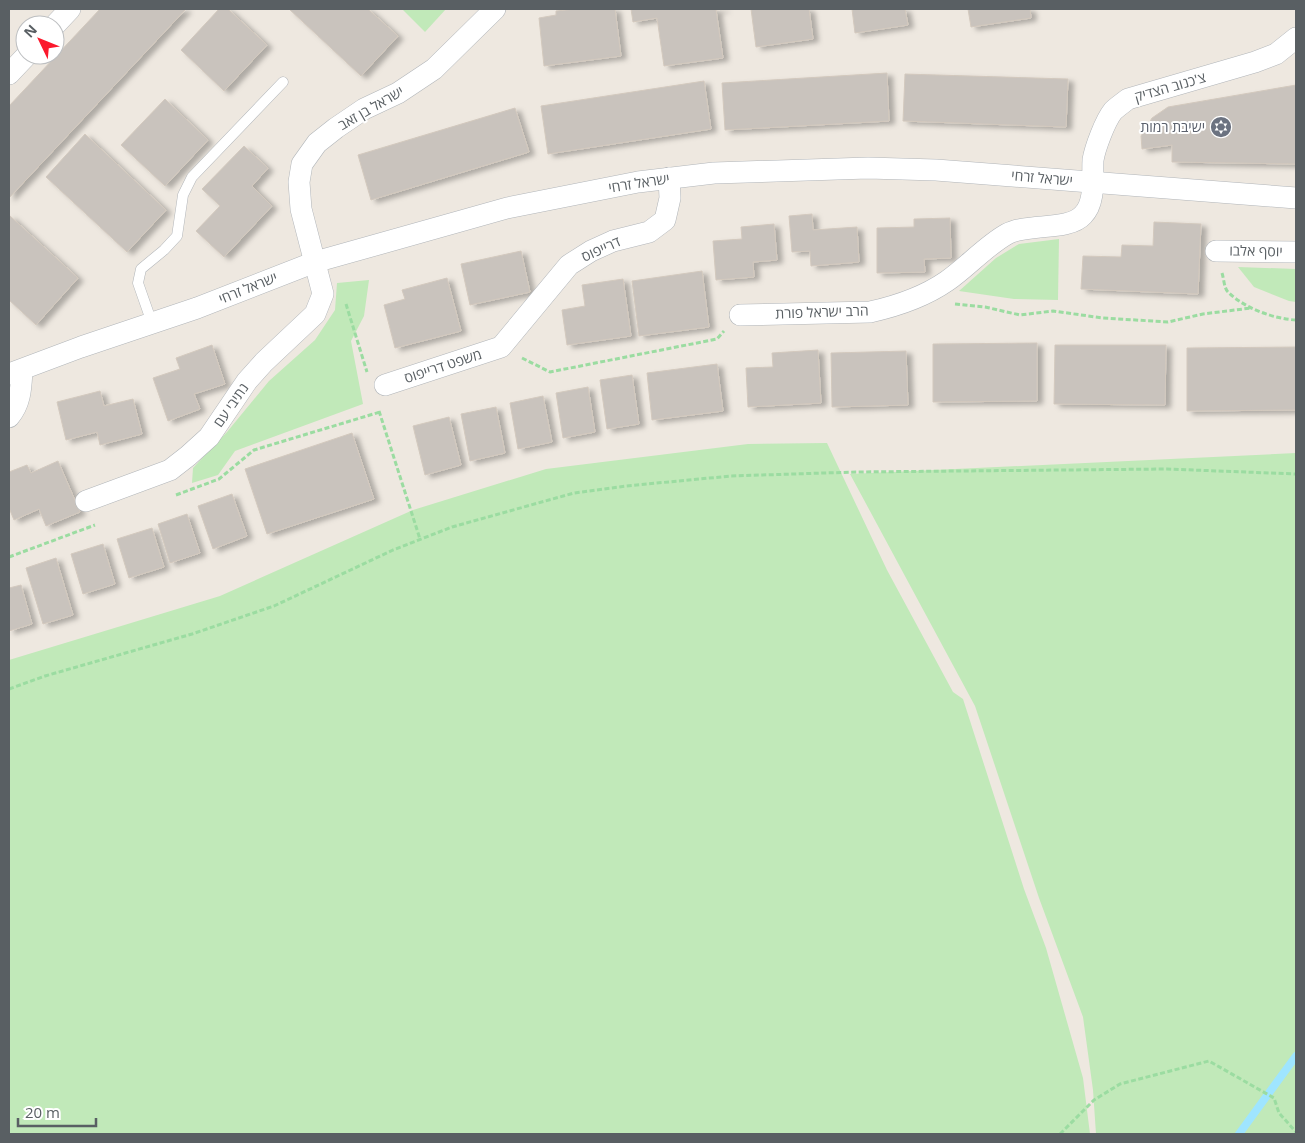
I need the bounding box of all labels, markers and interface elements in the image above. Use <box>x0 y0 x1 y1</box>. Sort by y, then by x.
north arrow <box>15 15 65 65</box>
text: N <box>19 20 41 41</box>
street label: צ'כנוב הצדיק <box>1132 67 1208 106</box>
street label: ישראל בן זאב <box>335 81 407 134</box>
synagogue icon: ישיבת רמות <box>1209 115 1233 139</box>
place label: ישיבת רמות <box>1140 117 1205 136</box>
street label: ישראל זרחי <box>1010 165 1074 190</box>
street label: ישראל זרחי <box>607 168 671 197</box>
street label: דרייפוס <box>578 232 623 266</box>
street label: יוסף אלבו <box>1229 241 1283 260</box>
street label: ישראל זרחי <box>216 267 280 308</box>
street label: הרב ישראל פורת <box>775 300 869 323</box>
street label: משפט דרייפוס <box>402 344 484 387</box>
street label: נתיבי עם <box>209 379 253 430</box>
scale bar <box>18 1096 95 1128</box>
text: 20 m <box>25 1102 60 1122</box>

